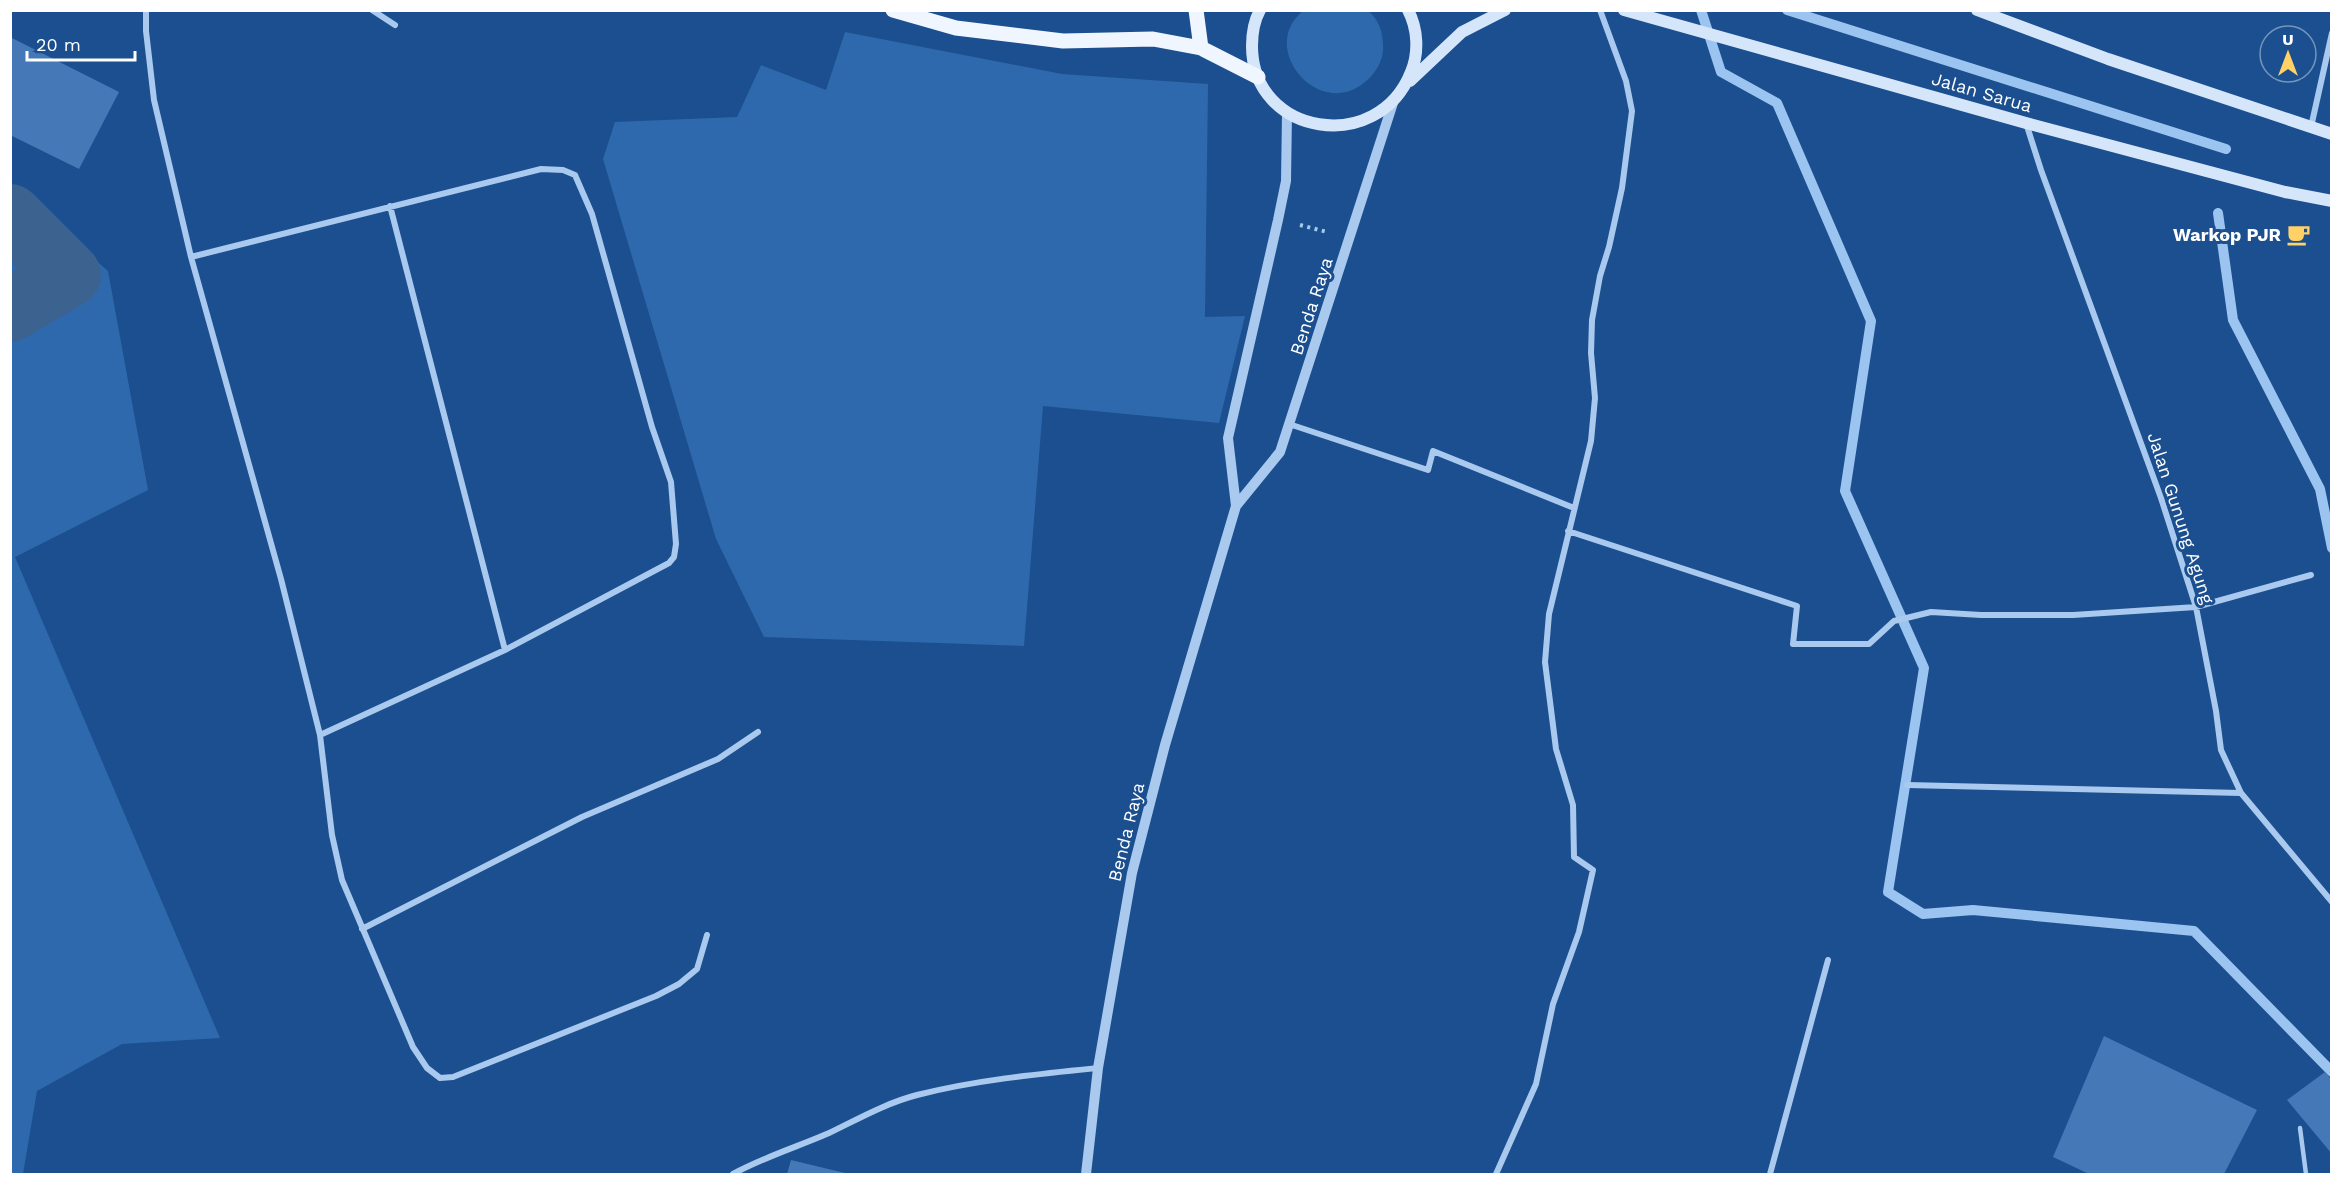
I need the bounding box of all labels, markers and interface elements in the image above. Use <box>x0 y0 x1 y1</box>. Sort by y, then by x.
scale bar <box>27 24 135 62</box>
north arrow <box>2258 24 2318 84</box>
text: U <box>2282 30 2294 49</box>
text: 20 m <box>36 34 81 55</box>
street label: Jalan Sarua <box>1929 68 2035 116</box>
cafe icon: Warkop PJR <box>2286 221 2312 247</box>
place label: Warkop PJR <box>2173 224 2282 245</box>
street label: Benda Raya <box>1285 255 1337 357</box>
street label: Jalan Gunung Agung <box>2143 430 2219 607</box>
street label: Benda Raya <box>1104 780 1148 884</box>

